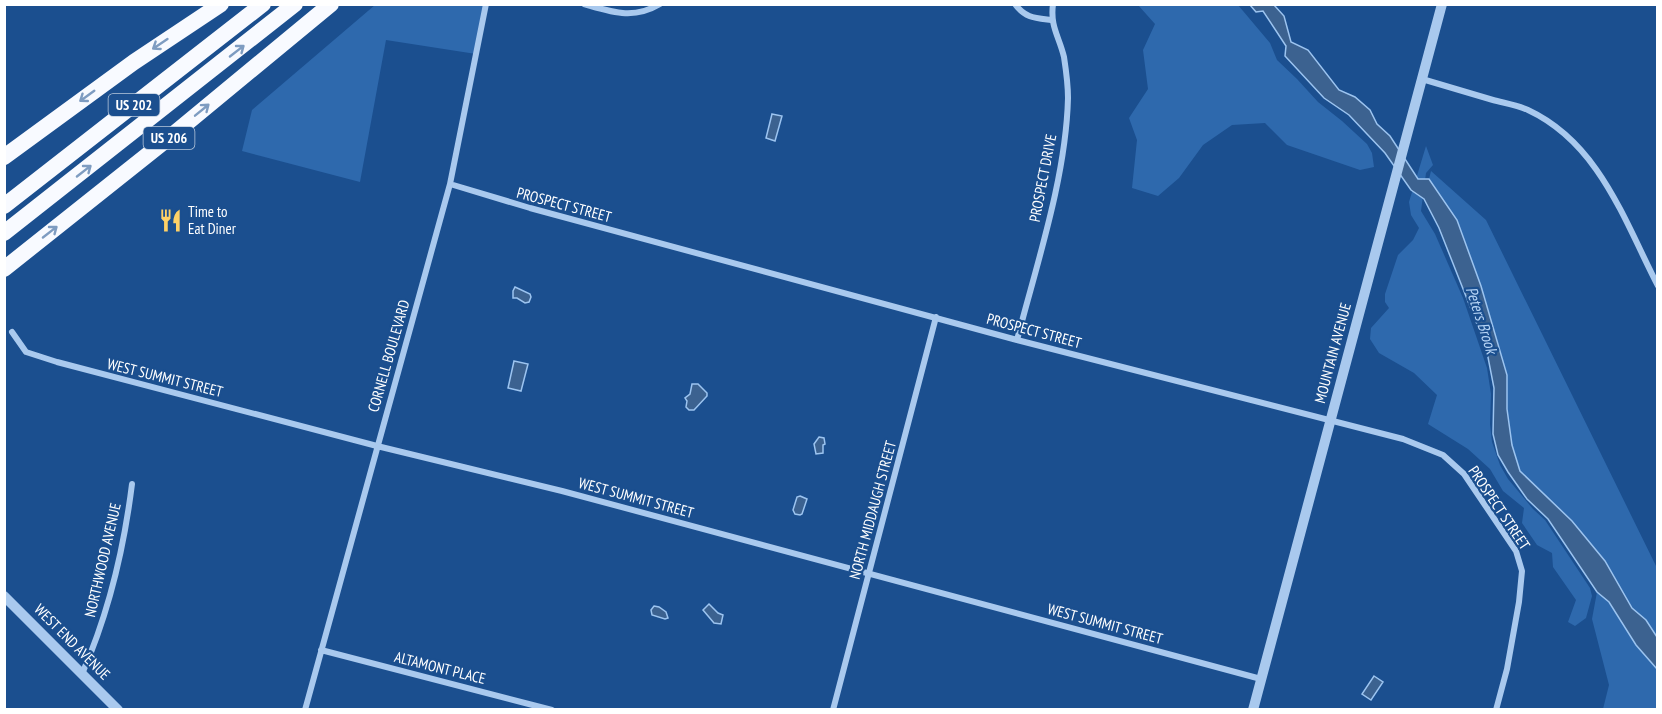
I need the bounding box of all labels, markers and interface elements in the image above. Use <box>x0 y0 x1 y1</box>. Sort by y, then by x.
one-way arrow <box>152 39 169 51</box>
one-way arrow <box>229 44 245 57</box>
one-way arrow <box>79 90 95 102</box>
road number: US 202 <box>108 94 160 116</box>
one-way arrow <box>194 104 210 117</box>
road number: US 206 <box>144 127 195 149</box>
street label: PROSPECT DRIVE <box>1025 132 1060 224</box>
one-way arrow <box>76 165 92 178</box>
street label: PROSPECT STREET <box>515 183 614 226</box>
place label: Time to Eat Diner <box>188 202 237 238</box>
restaurant icon: Time to Eat Diner <box>157 208 183 234</box>
one-way arrow <box>42 226 58 239</box>
water label: Peters Brook <box>1462 284 1503 358</box>
street label: CORNELL BOULEVARD <box>363 297 414 414</box>
street label: MOUNTAIN AVENUE <box>1310 301 1355 405</box>
street label: PROSPECT STREET <box>985 309 1084 352</box>
street label: WEST SUMMIT STREET <box>105 354 225 401</box>
street label: NORTH MIDDAUGH STREET <box>845 438 900 581</box>
street label: PROSPECT STREET <box>1464 462 1535 554</box>
street label: WEST SUMMIT STREET <box>576 473 696 522</box>
street label: NORTHWOOD AVENUE <box>80 501 125 619</box>
street label: WEST SUMMIT STREET <box>1045 599 1165 648</box>
street label: WEST END AVENUE <box>30 600 114 684</box>
street label: ALTAMONT PLACE <box>393 647 488 688</box>

